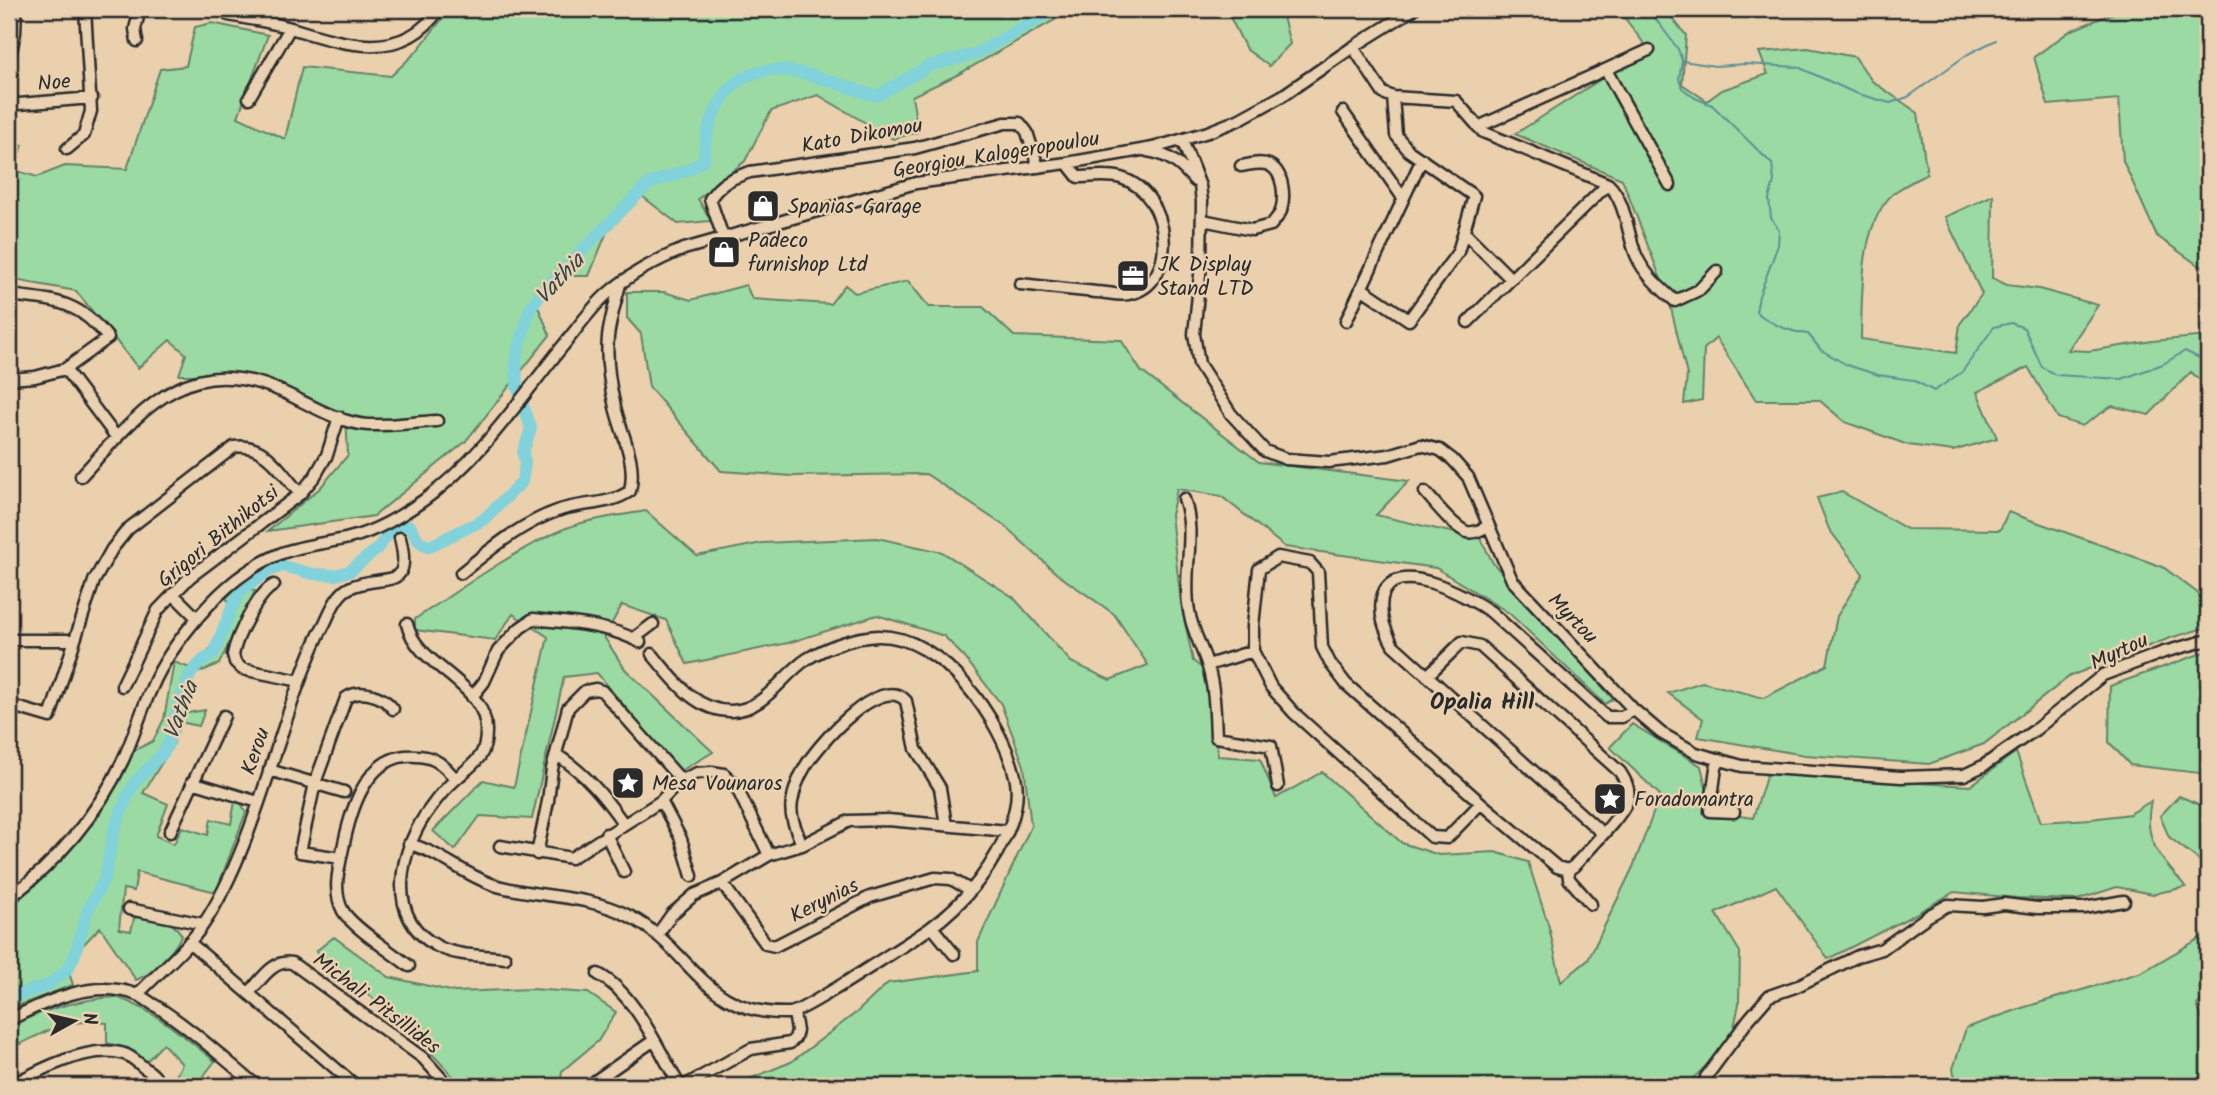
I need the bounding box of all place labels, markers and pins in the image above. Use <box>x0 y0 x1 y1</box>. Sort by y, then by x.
shop icon: Spanias Garage <box>744 187 782 225</box>
place label: Spanias Garage <box>788 191 922 224</box>
place label: Padeco furnishop Ltd <box>748 225 868 282</box>
shop icon: Padeco furnishop Ltd <box>705 233 743 271</box>
place label: JK Display Stand LTD <box>1158 249 1253 306</box>
office icon: JK Display Stand LTD <box>1114 257 1152 295</box>
place icon: Mesa Vounaros <box>609 764 647 802</box>
place label: Mesa Vounaros <box>652 768 783 801</box>
place icon: Foradomantra <box>1591 780 1629 818</box>
place label: Foradomantra <box>1634 784 1754 817</box>

